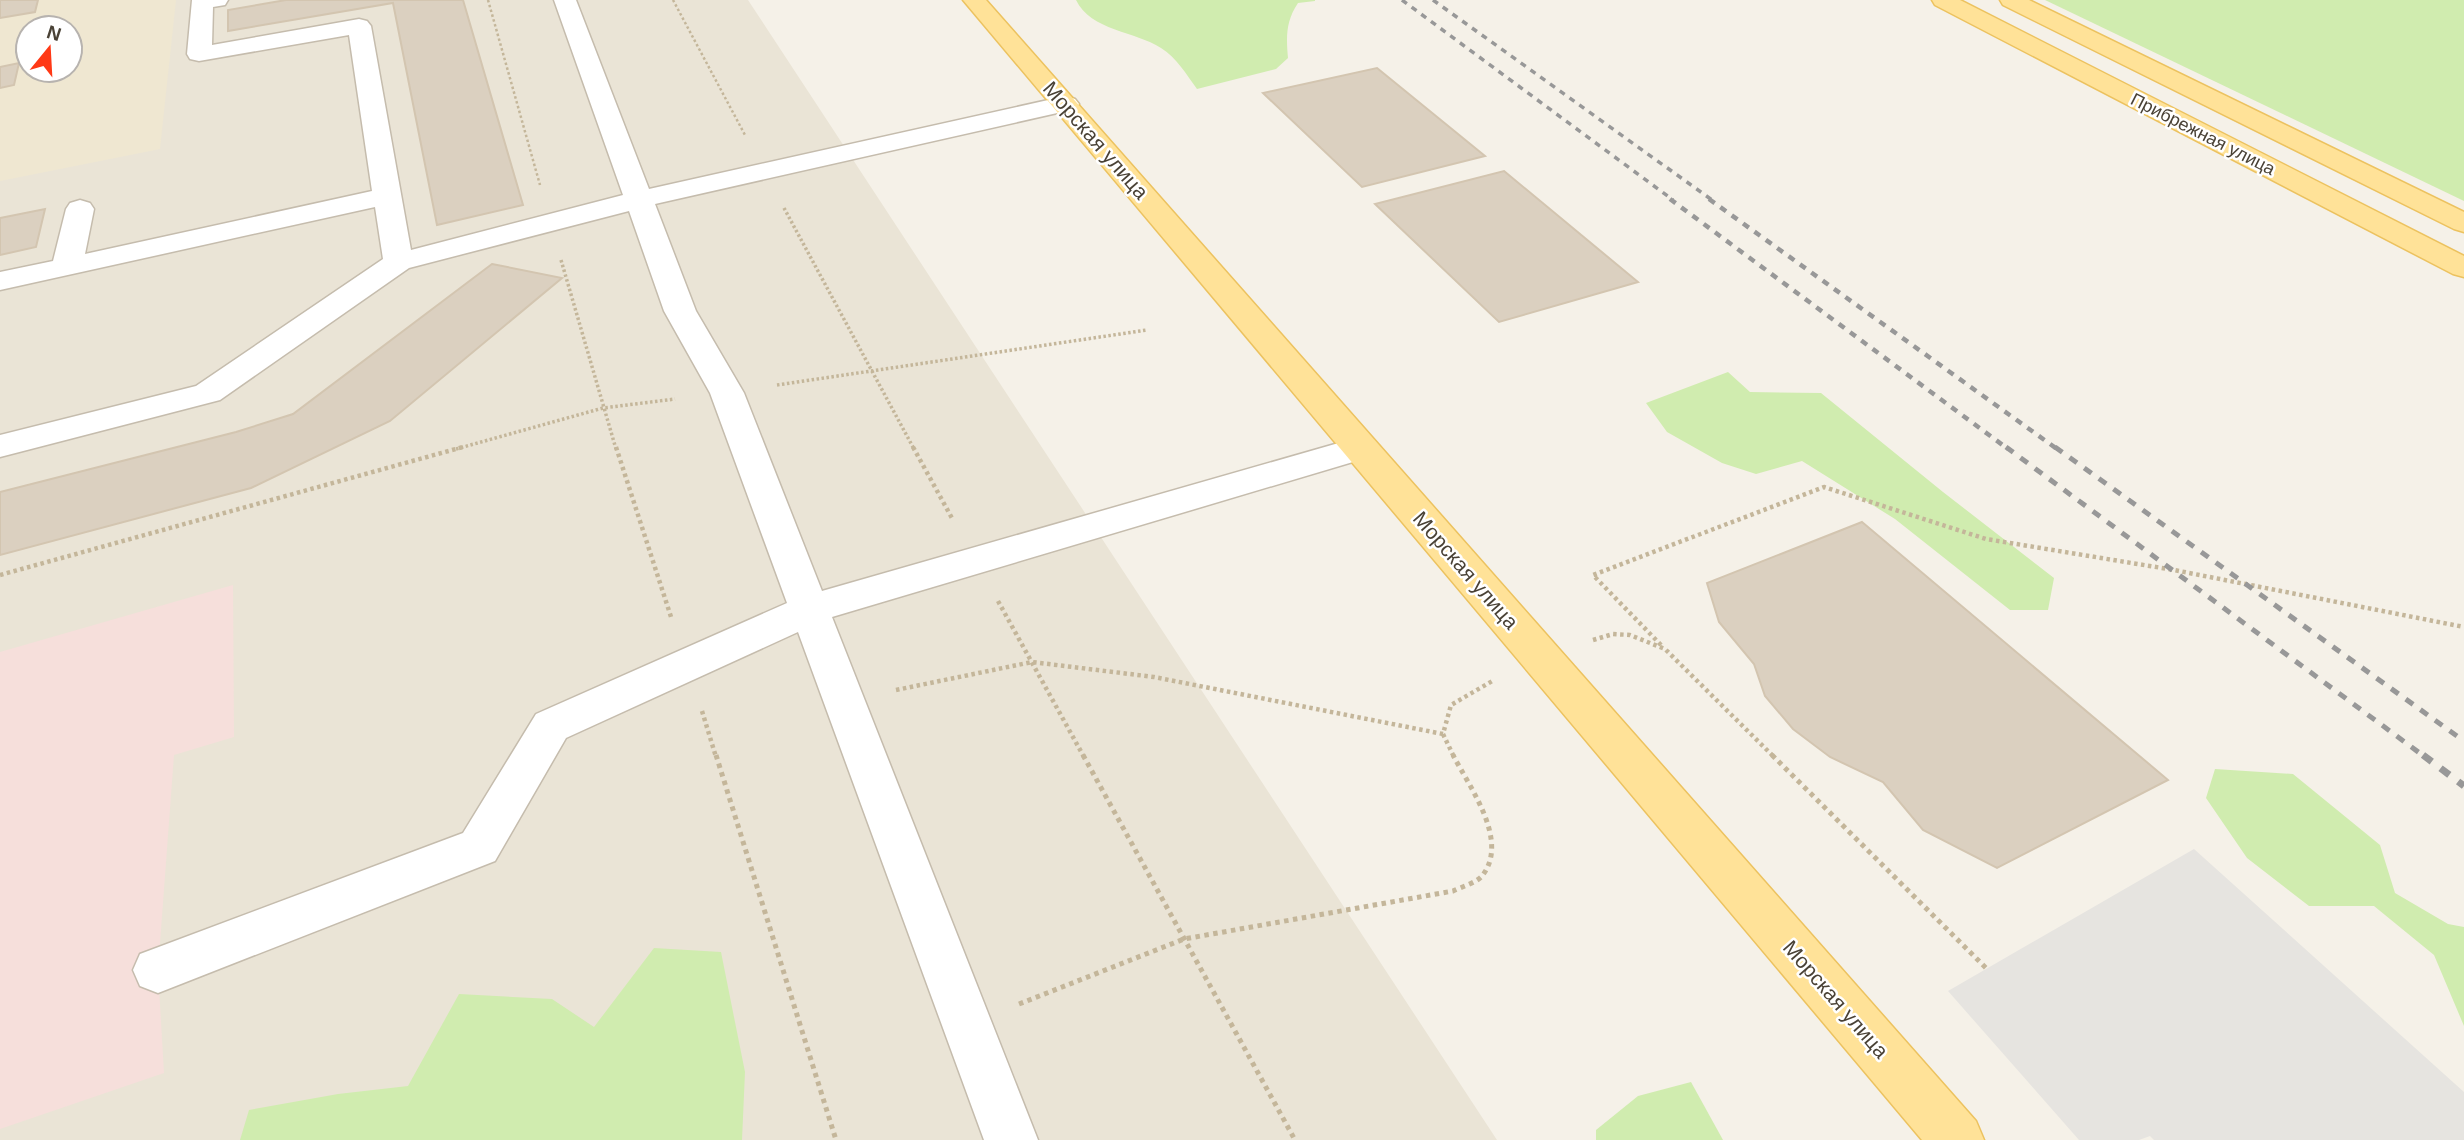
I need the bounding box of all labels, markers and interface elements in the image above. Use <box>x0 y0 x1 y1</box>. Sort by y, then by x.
north arrow <box>14 14 84 84</box>
text: N <box>44 21 64 45</box>
street label: Морская улица <box>1039 77 1153 204</box>
street label: Прибрежная улица <box>2127 89 2279 180</box>
street label: Морская улица <box>1409 507 1523 634</box>
street label: Морская улица <box>1779 936 1893 1063</box>

